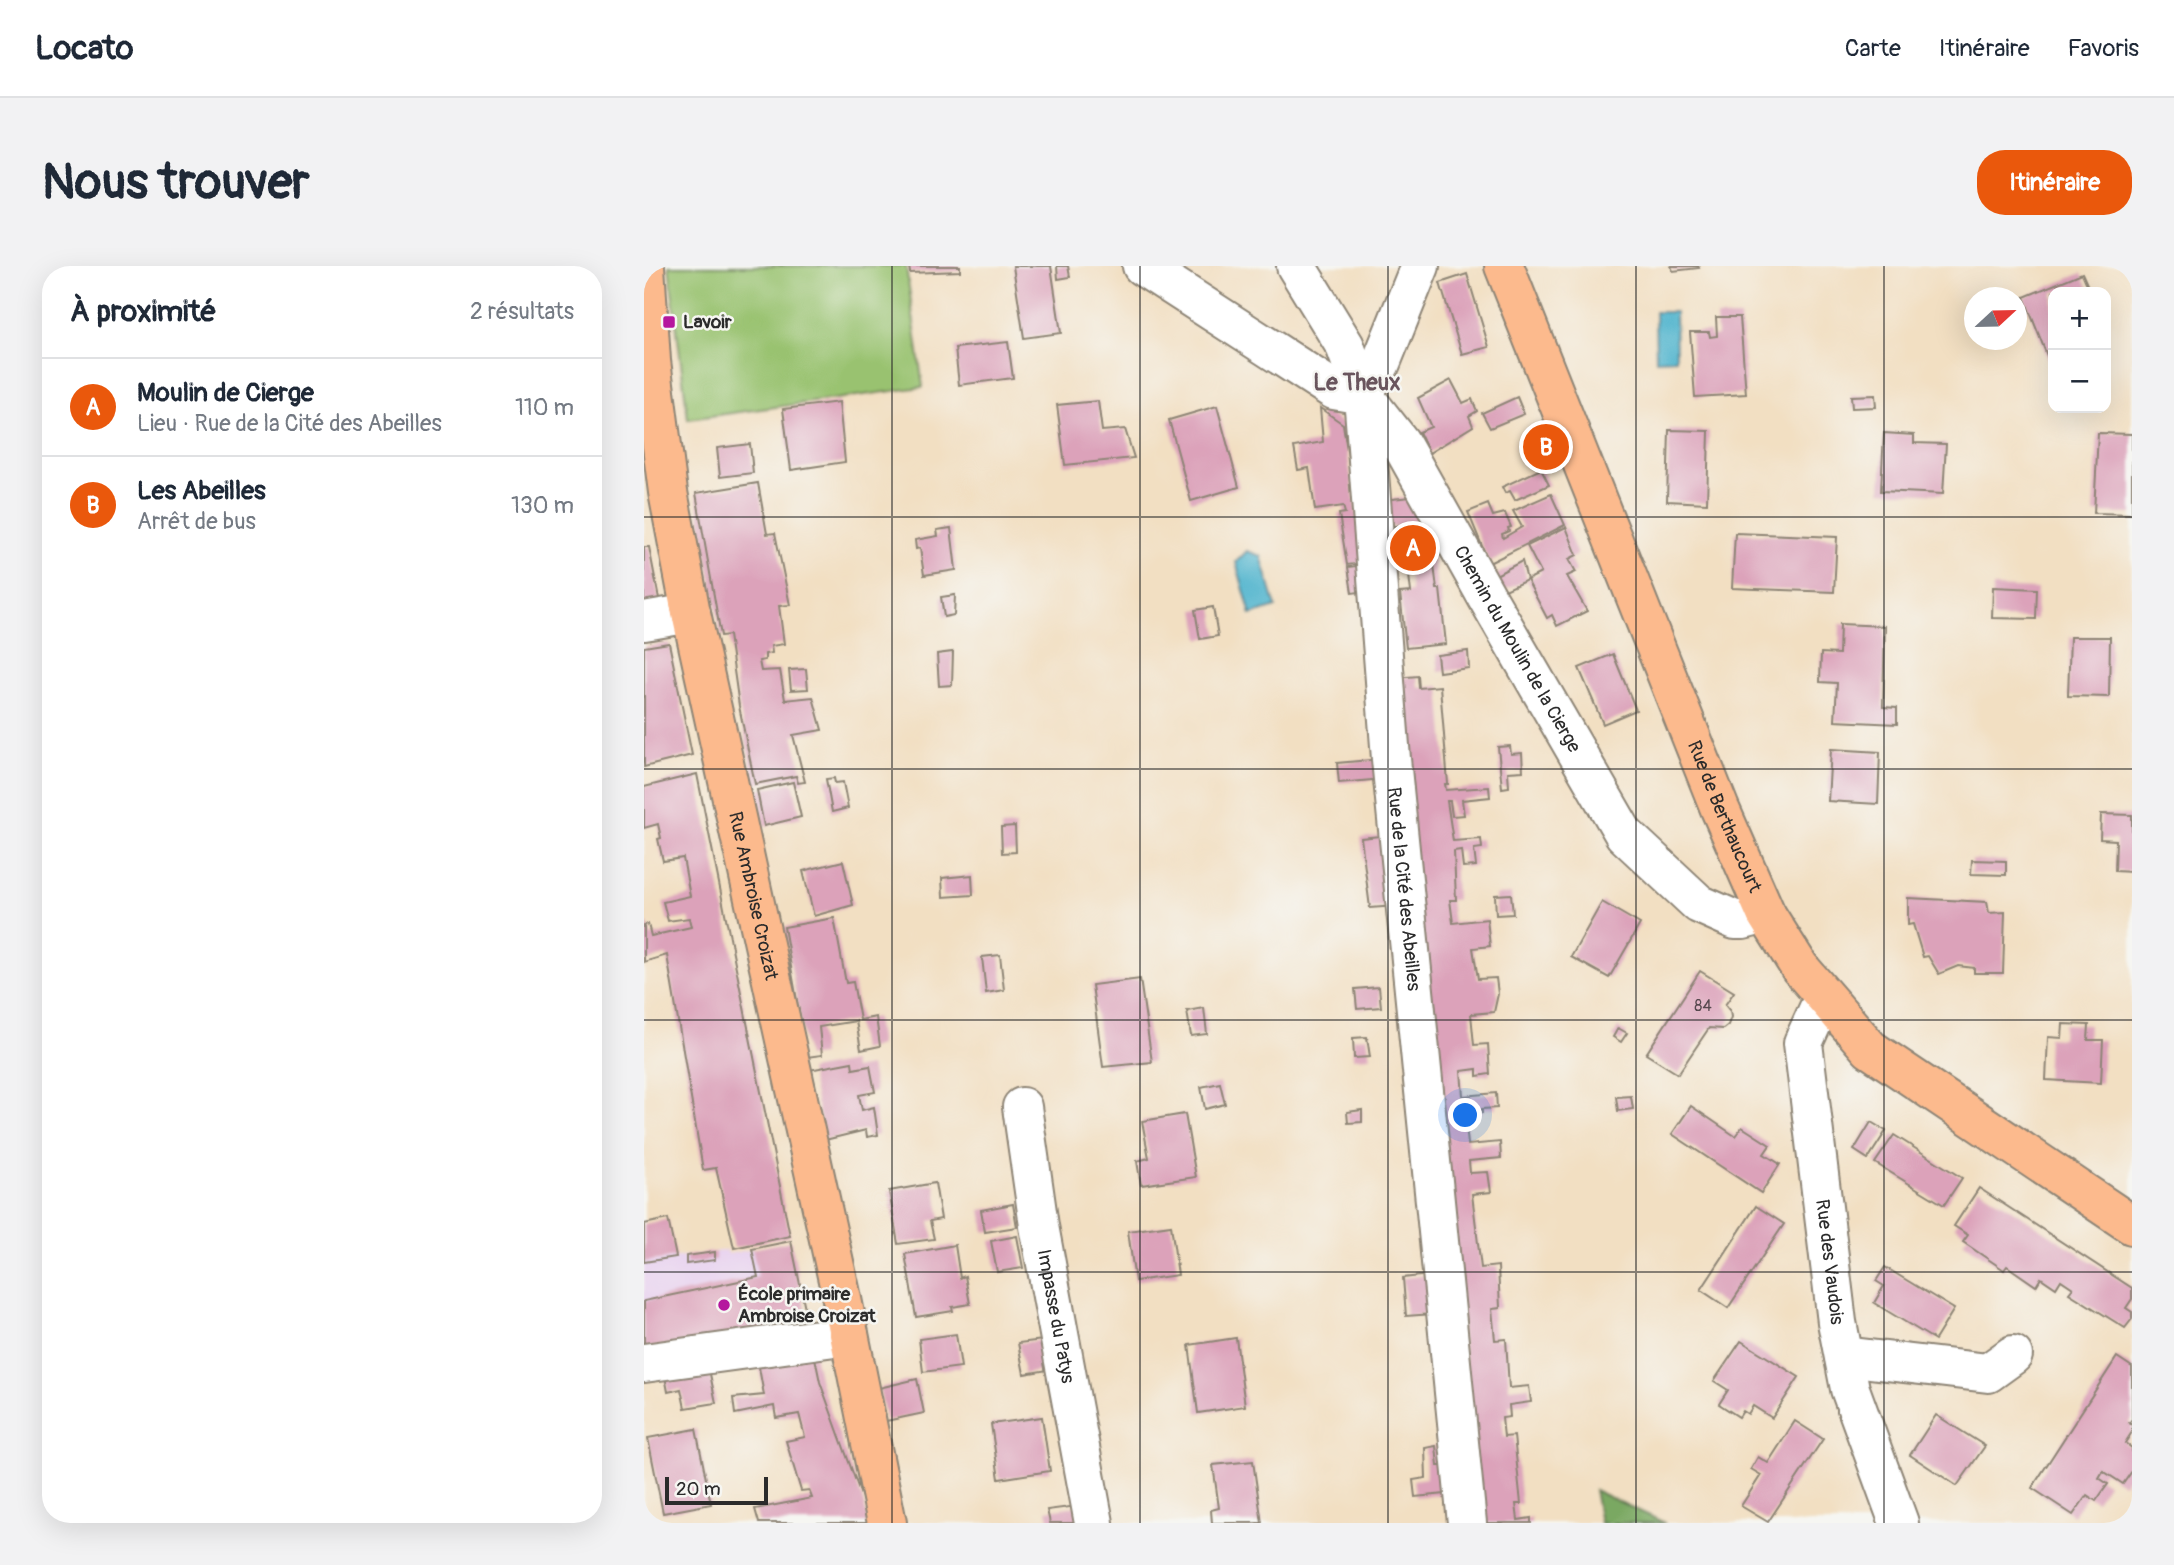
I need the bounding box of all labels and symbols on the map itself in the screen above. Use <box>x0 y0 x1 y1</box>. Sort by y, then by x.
north arrow <box>1964 287 2027 350</box>
place label: Lavoir <box>683 310 732 334</box>
marker: Lavoir <box>661 314 677 330</box>
district label: Le Theux <box>1313 368 1401 397</box>
pin: B <box>1523 421 1569 473</box>
pin: A <box>1390 522 1436 574</box>
street label: Chemin du Moulin de la Cierge <box>1449 542 1587 757</box>
street label: Rue de Berthaucourt <box>1682 737 1767 896</box>
street label: Rue de la Cité des Abeilles <box>1382 786 1426 992</box>
street label: Rue Ambroise Croizat <box>723 809 784 983</box>
house number: 84 <box>1694 996 1712 1016</box>
your location <box>1448 1098 1482 1132</box>
street label: Rue des Vaudois <box>1810 1198 1849 1326</box>
street label: Impasse du Patys <box>1032 1247 1080 1386</box>
place label: École primaire Ambroise Croizat <box>738 1282 877 1328</box>
marker: École primaire Ambroise Croizat <box>716 1297 732 1313</box>
scale bar <box>665 1474 768 1506</box>

